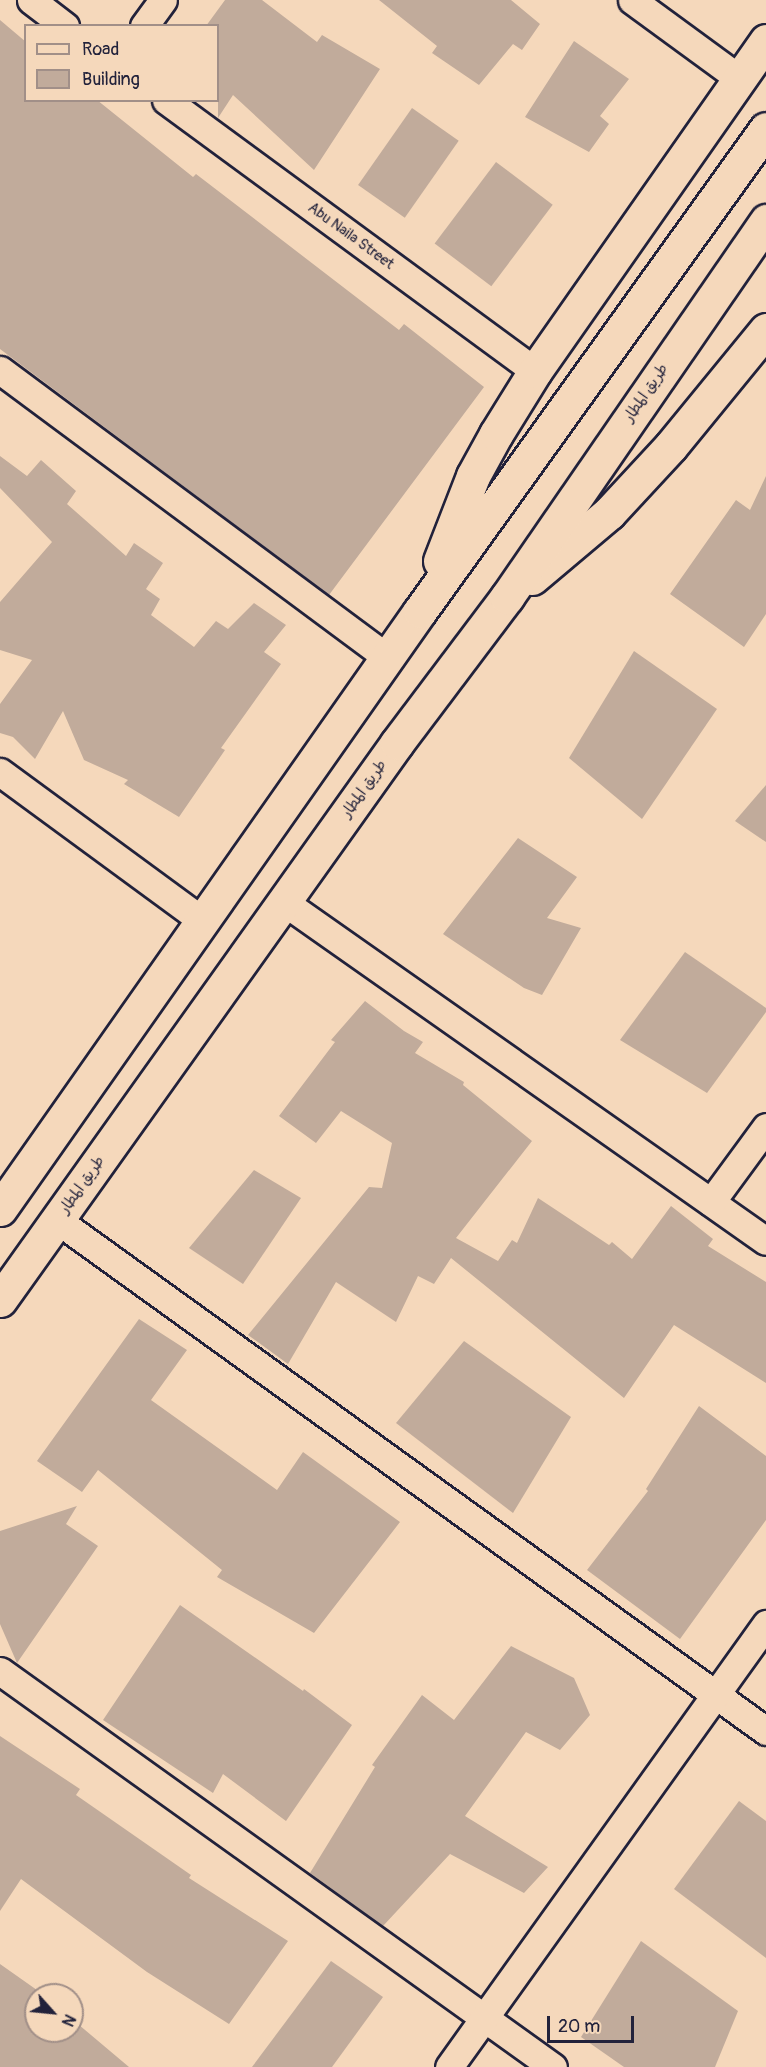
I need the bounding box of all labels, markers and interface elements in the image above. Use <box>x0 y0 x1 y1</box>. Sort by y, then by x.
legend <box>24 24 219 102</box>
text: Road <box>82 38 119 61</box>
text: Building <box>82 68 140 91</box>
street label: Abu Naila Street <box>304 199 398 273</box>
street label: طريق المطار <box>620 361 672 425</box>
street label: طريق المطار <box>338 757 390 821</box>
street label: طريق المطار <box>56 1153 108 1217</box>
north arrow <box>24 1983 84 2043</box>
scale bar <box>550 2004 637 2042</box>
text: N <box>57 2011 80 2030</box>
text: 20 m <box>558 2015 600 2038</box>

